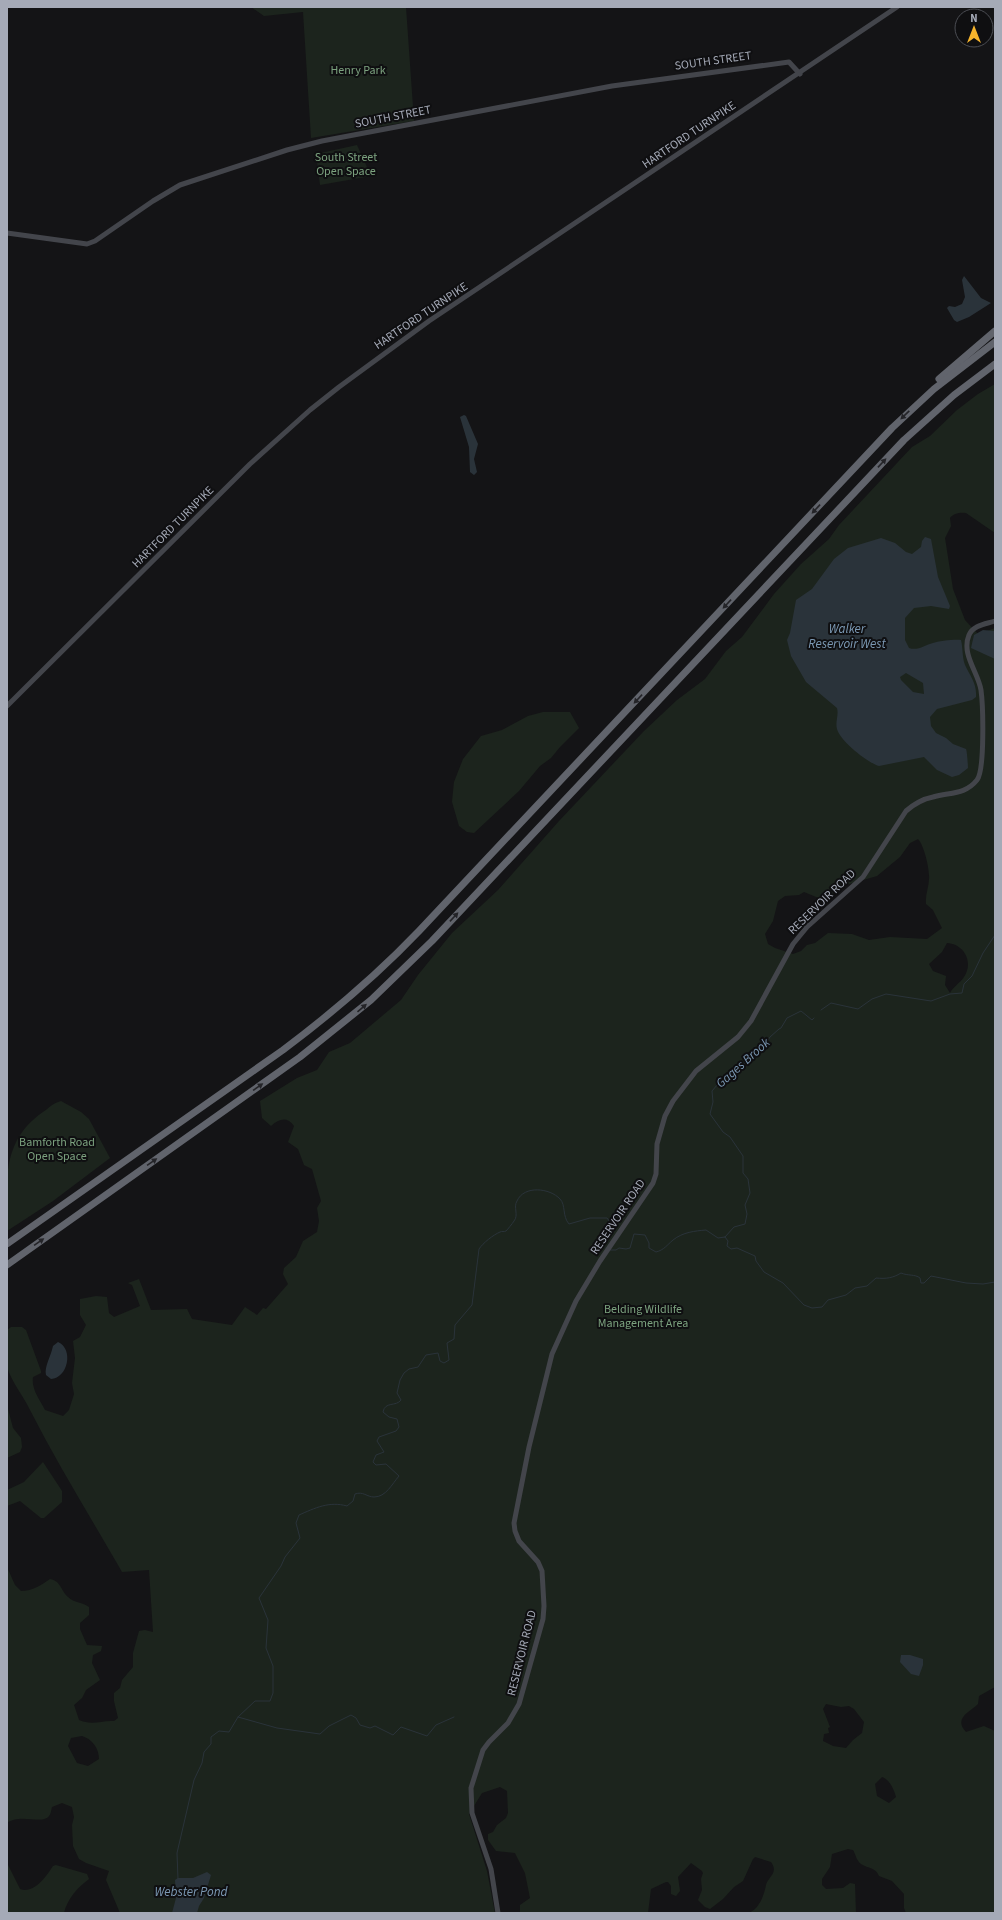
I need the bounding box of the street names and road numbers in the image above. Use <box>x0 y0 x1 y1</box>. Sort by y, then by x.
street label: SOUTH STREET <box>674 47 753 75</box>
street label: HARTFORD TURNPIKE <box>639 97 739 173</box>
street label: SOUTH STREET <box>353 101 433 133</box>
street label: HARTFORD TURNPIKE <box>371 278 471 354</box>
street label: HARTFORD TURNPIKE <box>128 482 218 572</box>
street label: RESERVOIR ROAD <box>785 865 859 939</box>
street label: RESERVOIR ROAD <box>586 1176 650 1258</box>
street label: RESERVOIR ROAD <box>503 1608 541 1698</box>

